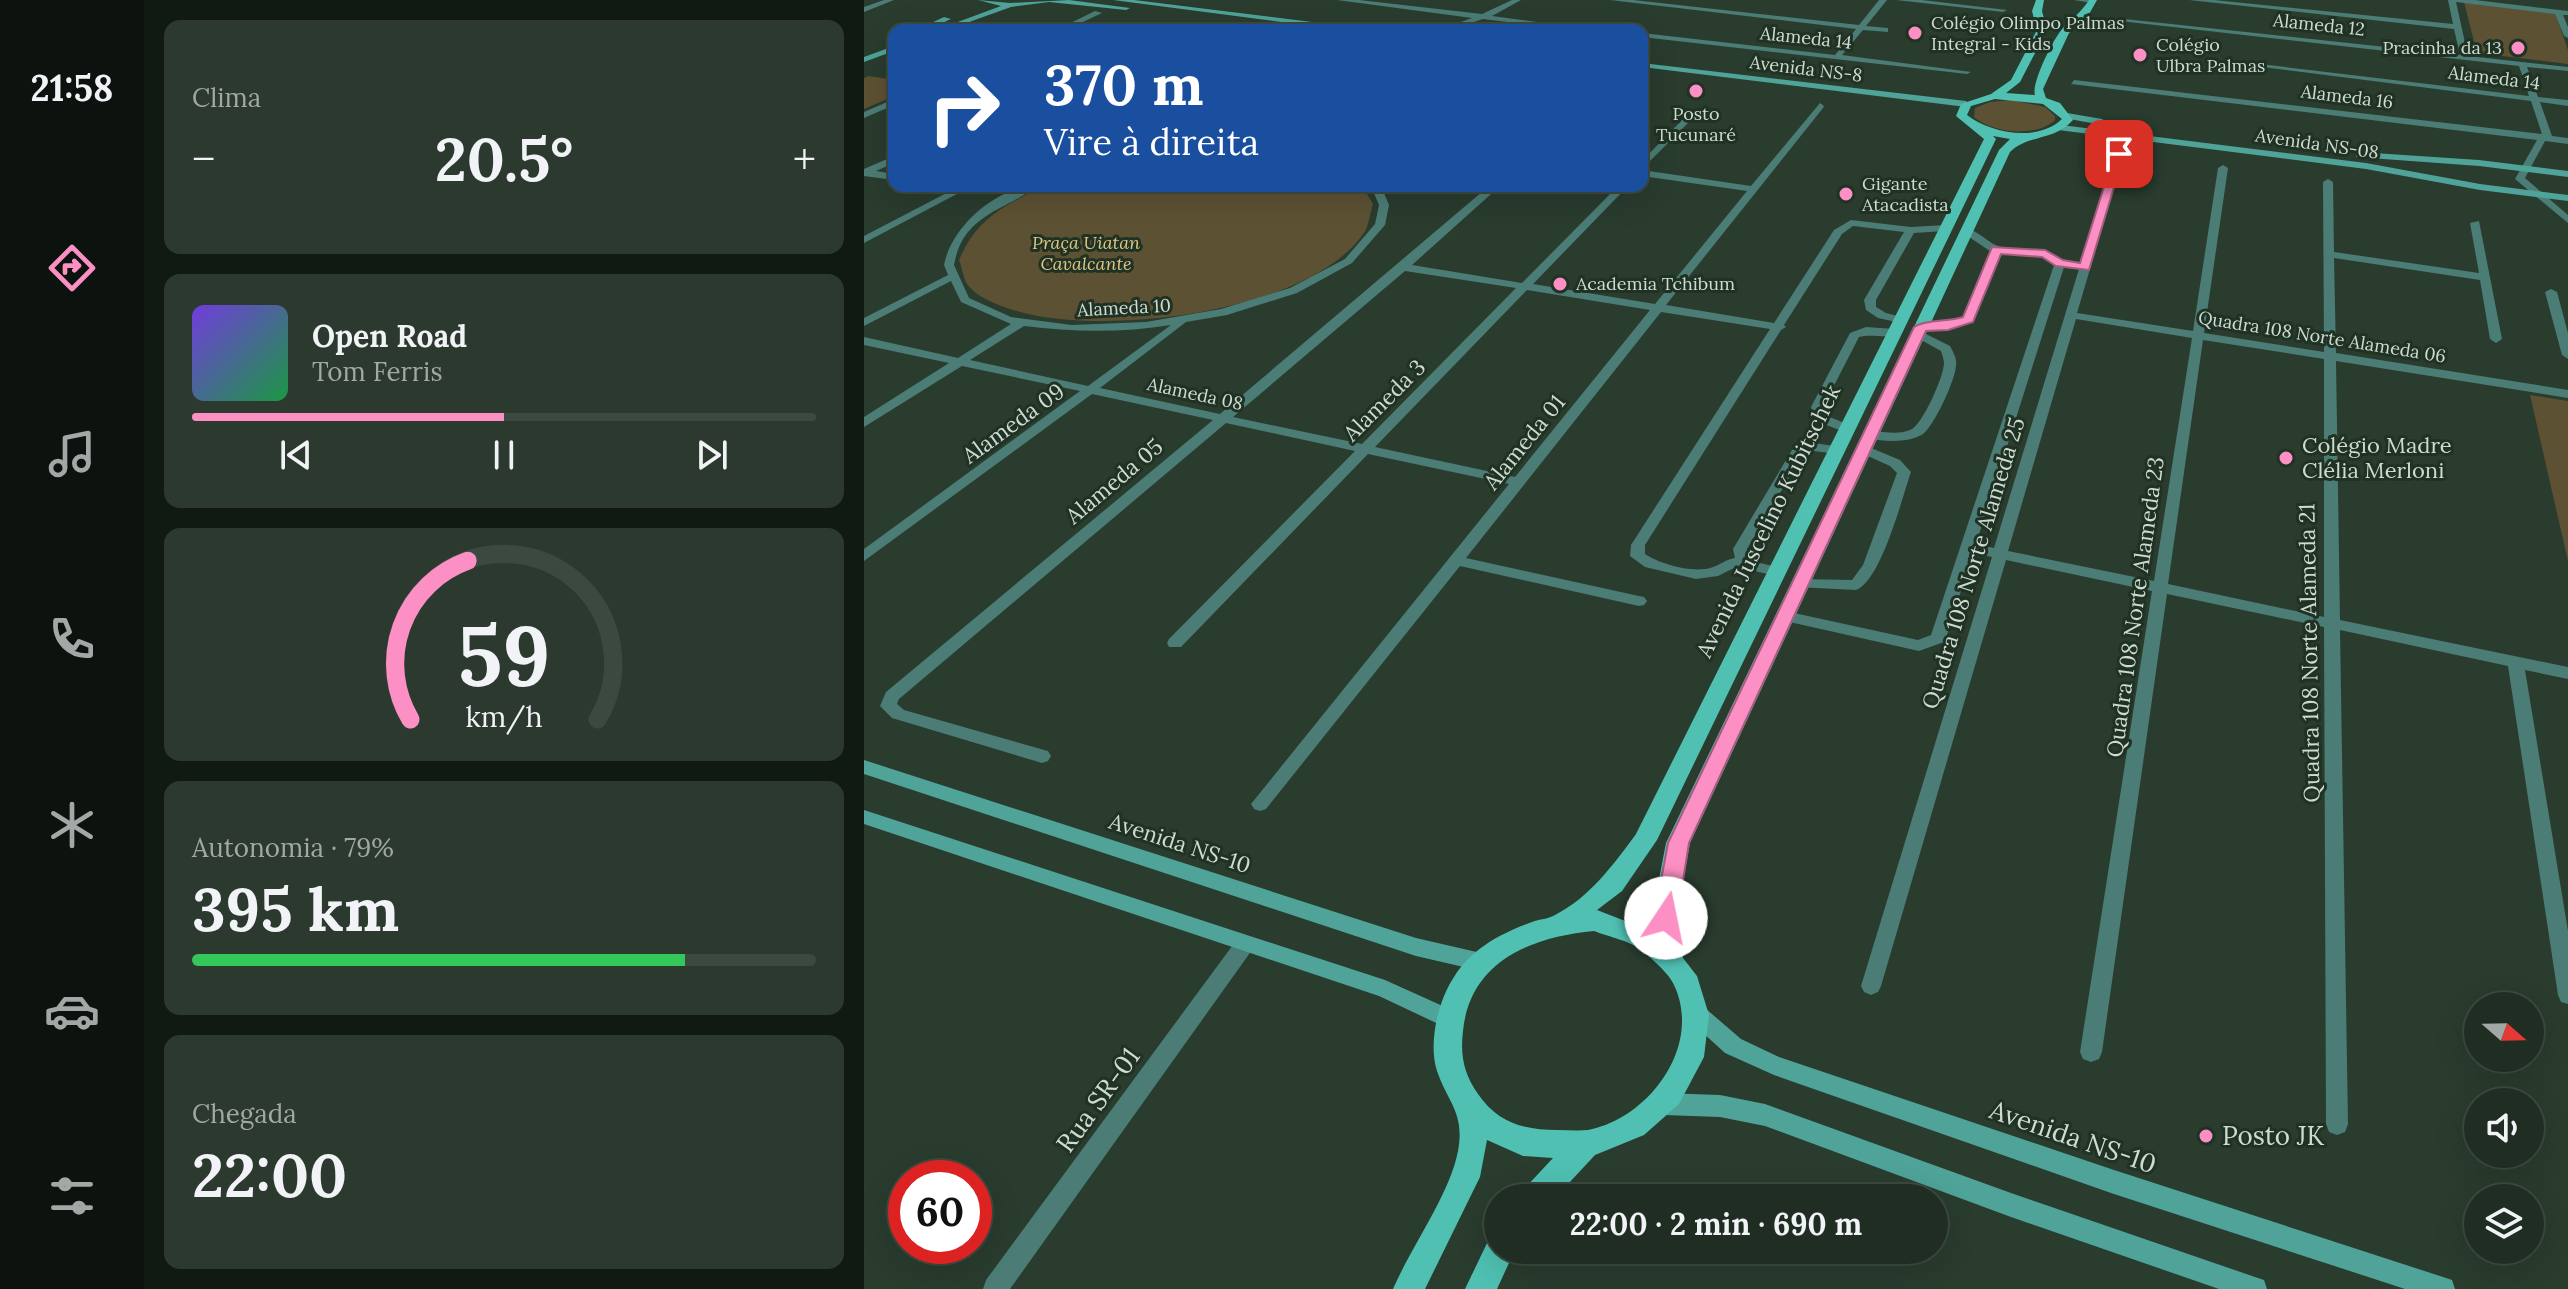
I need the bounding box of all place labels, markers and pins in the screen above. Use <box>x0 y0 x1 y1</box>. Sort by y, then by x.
place label: Colégio Olimpo Palmas Integral - Kids <box>1931 11 2125 55</box>
marker: Colégio Olimpo Palmas Integral - Kids <box>1906 24 1924 42</box>
place label: Colégio Ulbra Palmas <box>2156 33 2265 77</box>
place label: Pracinha da 13 <box>2382 36 2502 59</box>
marker: Pracinha da 13 <box>2509 39 2527 57</box>
marker: Colégio Ulbra Palmas <box>2131 46 2149 64</box>
marker: Posto Tucunaré <box>1687 82 1705 100</box>
place label: Posto Tucunaré <box>1656 102 1736 146</box>
pin <box>2085 120 2153 188</box>
place label: Gigante Atacadista <box>1861 172 1949 216</box>
marker: Gigante Atacadista <box>1837 185 1855 203</box>
place label: Academia Tchibum <box>1575 272 1735 295</box>
marker: Academia Tchibum <box>1551 275 1569 293</box>
place label: Colégio Madre Clélia Merloni <box>2302 431 2452 484</box>
marker: Colégio Madre Clélia Merloni <box>2277 449 2295 467</box>
place label: Posto JK <box>2222 1119 2325 1152</box>
marker: Posto JK <box>2197 1127 2215 1145</box>

